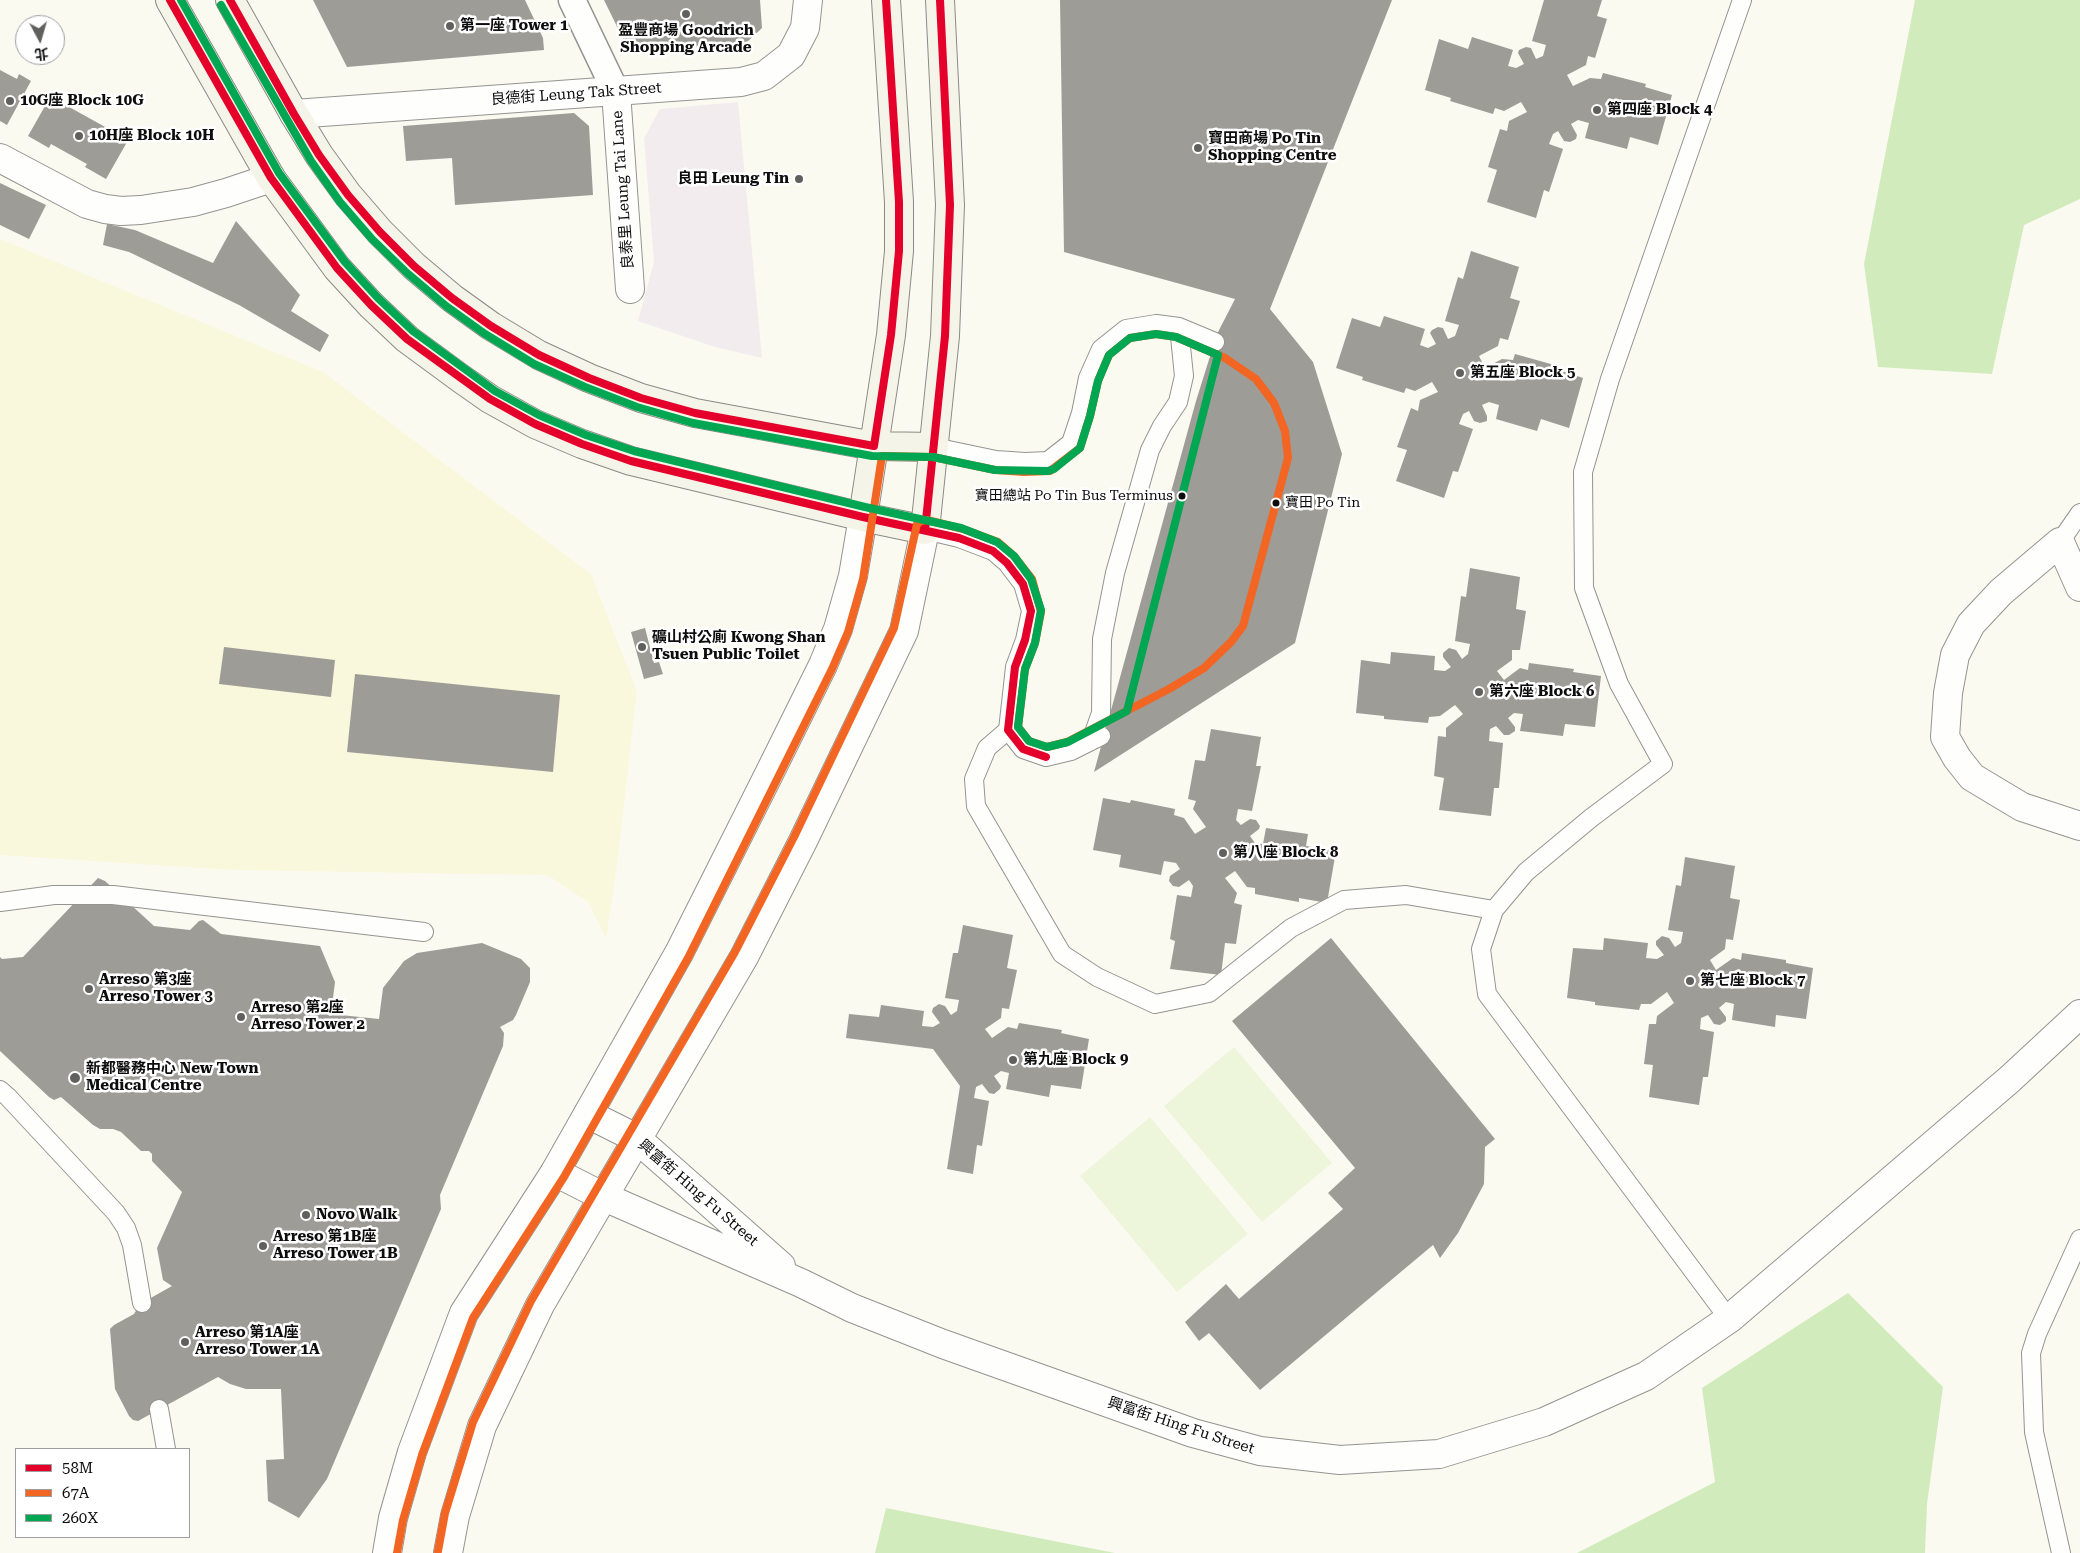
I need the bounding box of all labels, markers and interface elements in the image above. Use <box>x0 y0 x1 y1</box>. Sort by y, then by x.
marker: 盈豐商場 Goodrich Shopping Arcade <box>680 8 692 20</box>
north arrow <box>15 15 65 65</box>
place label: 第一座 Tower 1 <box>460 17 568 35</box>
marker: 第一座 Tower 1 <box>444 20 456 32</box>
place label: 盈豐商場 Goodrich Shopping Arcade <box>618 22 754 57</box>
text: 北 <box>34 45 49 63</box>
street label: 良德街 Leung Tak Street <box>490 79 662 109</box>
place label: 10G座 Block 10G <box>20 92 144 110</box>
marker: 10G座 Block 10G <box>4 95 16 107</box>
place label: 第四座 Block 4 <box>1607 101 1712 119</box>
marker: 第四座 Block 4 <box>1591 104 1603 116</box>
street label: 良泰里 Leung Tai Lane <box>608 110 638 270</box>
place label: 10H座 Block 10H <box>89 127 214 145</box>
marker: 10H座 Block 10H <box>73 130 85 142</box>
place label: 寶田商場 Po Tin Shopping Centre <box>1208 130 1337 165</box>
marker: 寶田商場 Po Tin Shopping Centre <box>1192 142 1204 154</box>
place label: 良田 Leung Tin <box>678 170 789 188</box>
marker: 良田 Leung Tin <box>793 173 805 185</box>
place label: 第五座 Block 5 <box>1470 364 1575 382</box>
marker: 第五座 Block 5 <box>1454 367 1466 379</box>
place label: 寶田總站 Po Tin Bus Terminus <box>975 488 1173 504</box>
marker: 寶田總站 Po Tin Bus Terminus <box>1177 491 1187 501</box>
place label: 寶田 Po Tin <box>1285 495 1360 511</box>
marker: 寶田 Po Tin <box>1271 498 1281 508</box>
place label: 礦山村公廁 Kwong Shan Tsuen Public Toilet <box>652 629 826 664</box>
marker: 礦山村公廁 Kwong Shan Tsuen Public Toilet <box>636 641 648 653</box>
place label: 第六座 Block 6 <box>1489 683 1594 701</box>
marker: 第六座 Block 6 <box>1473 686 1485 698</box>
place label: 第八座 Block 8 <box>1233 844 1338 862</box>
marker: 第八座 Block 8 <box>1217 847 1229 859</box>
place label: Arreso 第3座 Arreso Tower 3 <box>99 971 213 1006</box>
place label: 第七座 Block 7 <box>1700 972 1805 990</box>
marker: 第七座 Block 7 <box>1684 975 1696 987</box>
marker: Arreso 第3座 Arreso Tower 3 <box>83 983 95 995</box>
place label: Arreso 第2座 Arreso Tower 2 <box>251 999 365 1034</box>
marker: Arreso 第2座 Arreso Tower 2 <box>235 1011 247 1023</box>
place label: 第九座 Block 9 <box>1023 1051 1128 1069</box>
marker: 第九座 Block 9 <box>1007 1054 1019 1066</box>
place label: 新都醫務中心 New Town Medical Centre <box>86 1060 258 1095</box>
marker: 新都醫務中心 New Town Medical Centre <box>68 1071 82 1085</box>
street label: 興富街 Hing Fu Street <box>634 1136 762 1250</box>
place label: Novo Walk <box>316 1206 398 1224</box>
marker: Novo Walk <box>300 1209 312 1221</box>
place label: Arreso 第1B座 Arreso Tower 1B <box>273 1228 398 1263</box>
marker: Arreso 第1B座 Arreso Tower 1B <box>257 1240 269 1252</box>
place label: Arreso 第1A座 Arreso Tower 1A <box>195 1324 320 1359</box>
marker: Arreso 第1A座 Arreso Tower 1A <box>179 1336 191 1348</box>
street label: 興富街 Hing Fu Street <box>1105 1394 1257 1458</box>
legend <box>15 1448 190 1538</box>
text: 58M <box>62 1459 93 1477</box>
text: 67A <box>62 1484 89 1502</box>
text: 260X <box>62 1509 98 1527</box>

